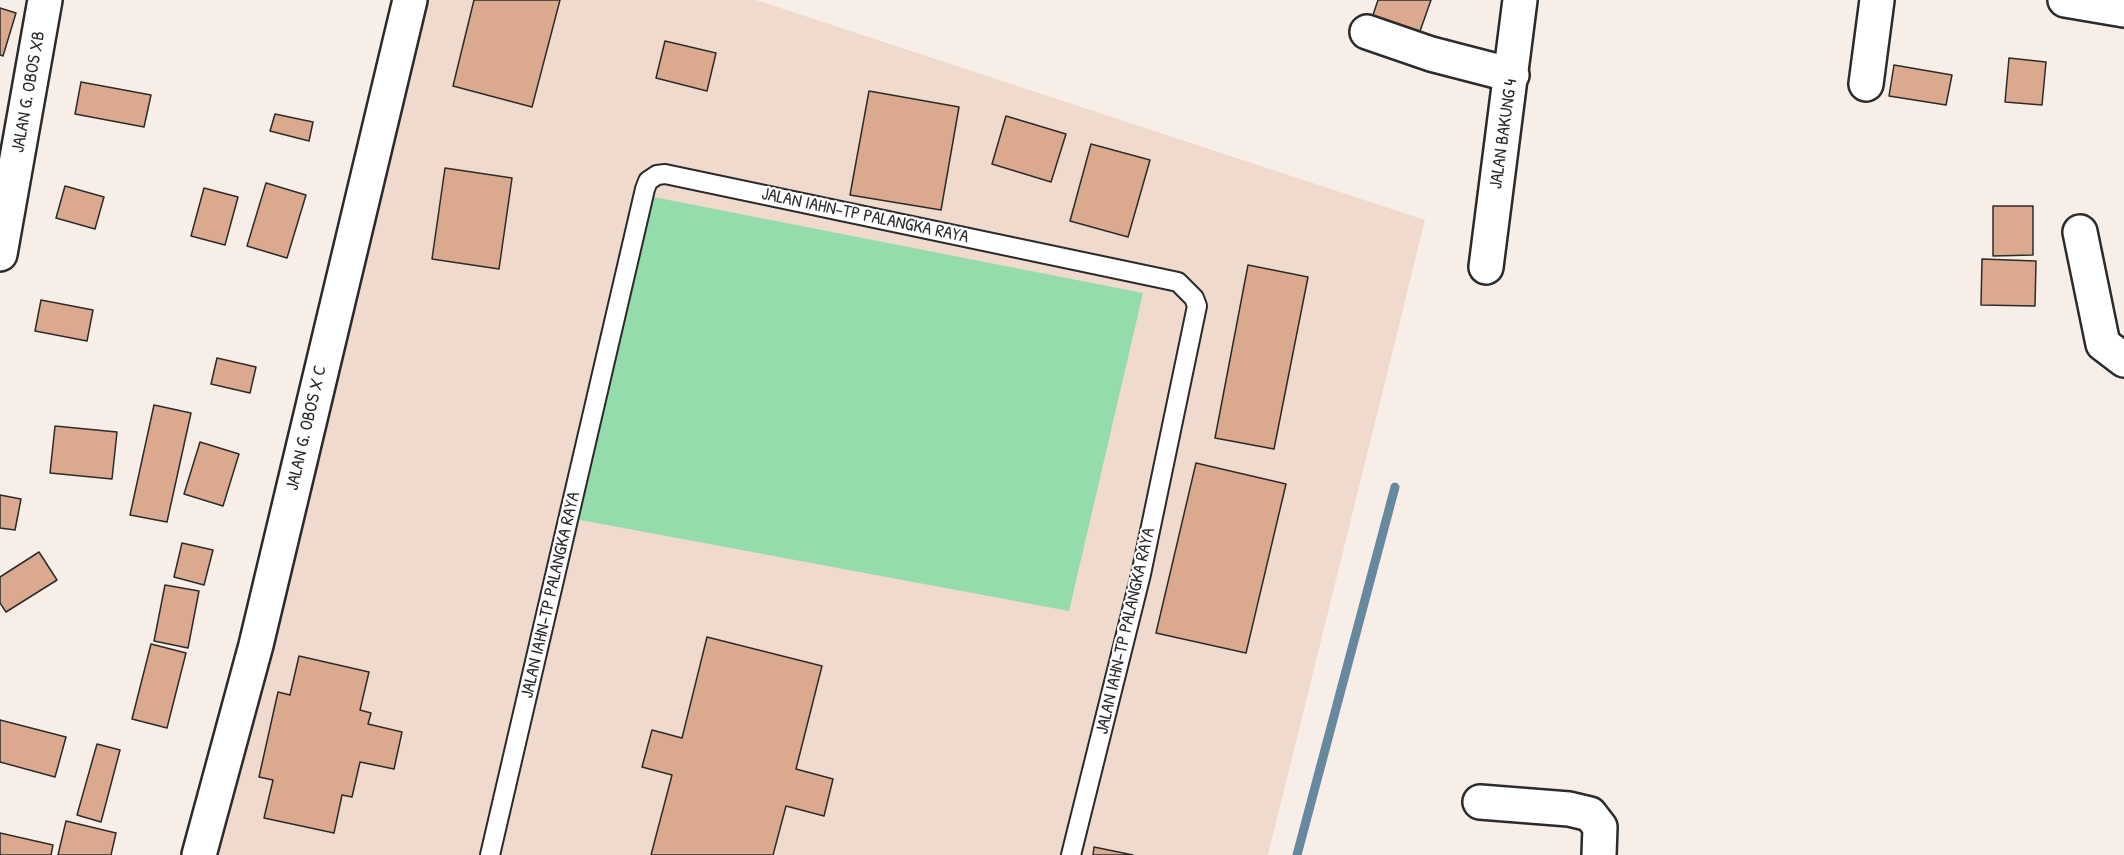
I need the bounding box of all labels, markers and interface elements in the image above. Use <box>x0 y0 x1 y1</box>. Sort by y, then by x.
street label: JALAN G. OBOS XB <box>8 30 50 154</box>
street label: JALAN BAKUNG 4 <box>1486 78 1522 190</box>
street label: JALAN IAHN-TP PALANGKA RAYA <box>759 183 971 249</box>
street label: JALAN G. OBOS X C <box>282 363 332 493</box>
street label: JALAN IAHN-TP PALANGKA RAYA <box>517 490 585 700</box>
street label: JALAN IAHN-TP PALANGKA RAYA <box>1092 526 1160 736</box>

